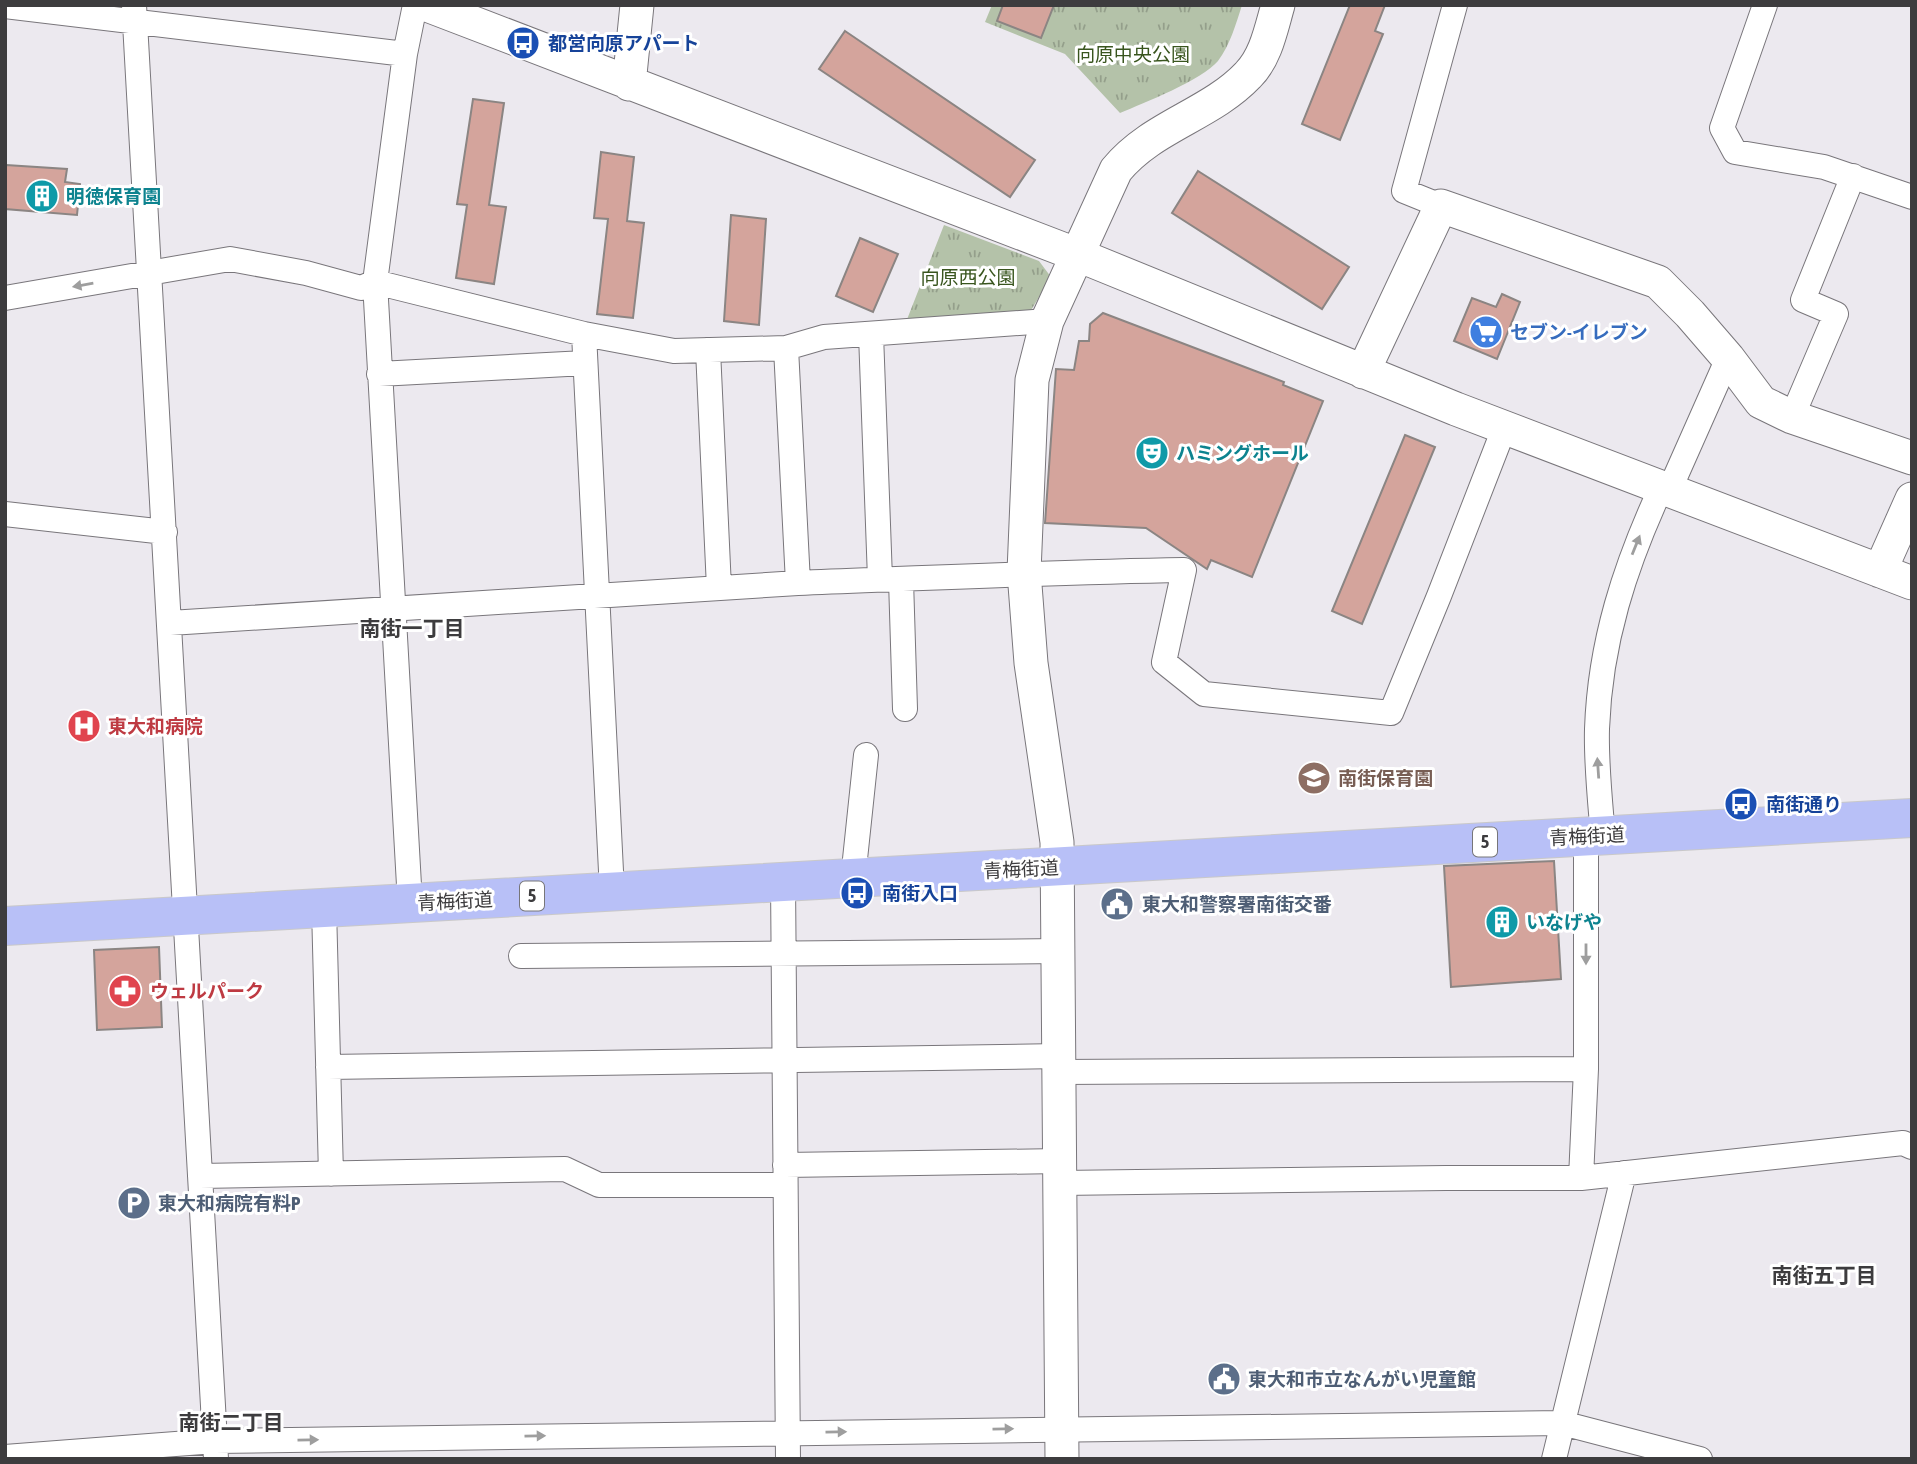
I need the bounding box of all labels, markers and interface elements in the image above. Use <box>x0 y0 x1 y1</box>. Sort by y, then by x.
bus stop icon: 都営向原アパート <box>504 24 542 62</box>
place label: 都営向原アパート <box>548 32 700 54</box>
park label: 向原中央公園 <box>1076 43 1190 65</box>
building icon: 明徳保育園 <box>23 177 61 215</box>
place label: 明徳保育園 <box>66 185 161 207</box>
park label: 向原西公園 <box>920 266 1016 288</box>
one-way arrow <box>72 280 94 291</box>
supermarket icon: セブン-イレブン <box>1467 313 1505 351</box>
place label: セブン-イレブン <box>1510 321 1648 343</box>
theatre icon: ハミングホール <box>1133 434 1171 472</box>
place label: ハミングホール <box>1176 442 1309 464</box>
one-way arrow <box>1630 534 1641 555</box>
district label: 南街一丁目 <box>360 616 465 640</box>
hospital icon: 東大和病院 <box>65 707 103 745</box>
place label: 東大和病院 <box>108 715 203 737</box>
one-way arrow <box>1593 756 1604 778</box>
school or university icon: 南街保育園 <box>1295 759 1333 797</box>
place label: 南街保育園 <box>1338 767 1433 789</box>
bus stop icon: 南街通り <box>1722 785 1760 823</box>
place label: 南街通り <box>1766 793 1842 815</box>
street label: 青梅街道 <box>1548 823 1626 849</box>
road number: 5 <box>1473 828 1497 856</box>
street label: 青梅街道 <box>982 856 1060 882</box>
bus stop icon: 南街入口 <box>838 874 876 912</box>
road number: 5 <box>520 882 544 911</box>
place label: 南街入口 <box>882 882 958 904</box>
public building icon: 東大和警察署南街交番 <box>1098 885 1136 923</box>
street label: 青梅街道 <box>416 888 494 914</box>
place label: 東大和警察署南街交番 <box>1142 893 1332 915</box>
building icon: いなげや <box>1483 903 1521 941</box>
place label: いなげや <box>1526 911 1602 933</box>
one-way arrow <box>1580 943 1592 965</box>
pharmacy icon: ウェルパーク <box>106 972 144 1010</box>
place label: ウェルパーク <box>150 980 264 1002</box>
parking icon: 東大和病院有料P <box>115 1184 153 1222</box>
place label: 東大和病院有料P <box>158 1192 301 1214</box>
district label: 南街五丁目 <box>1772 1263 1877 1287</box>
public building icon: 東大和市立なんがい児童館 <box>1205 1360 1243 1398</box>
place label: 東大和市立なんがい児童館 <box>1248 1368 1476 1390</box>
district label: 南街二丁目 <box>179 1410 284 1434</box>
one-way arrow <box>992 1423 1014 1435</box>
one-way arrow <box>826 1426 848 1438</box>
one-way arrow <box>525 1430 547 1442</box>
one-way arrow <box>297 1434 319 1445</box>

